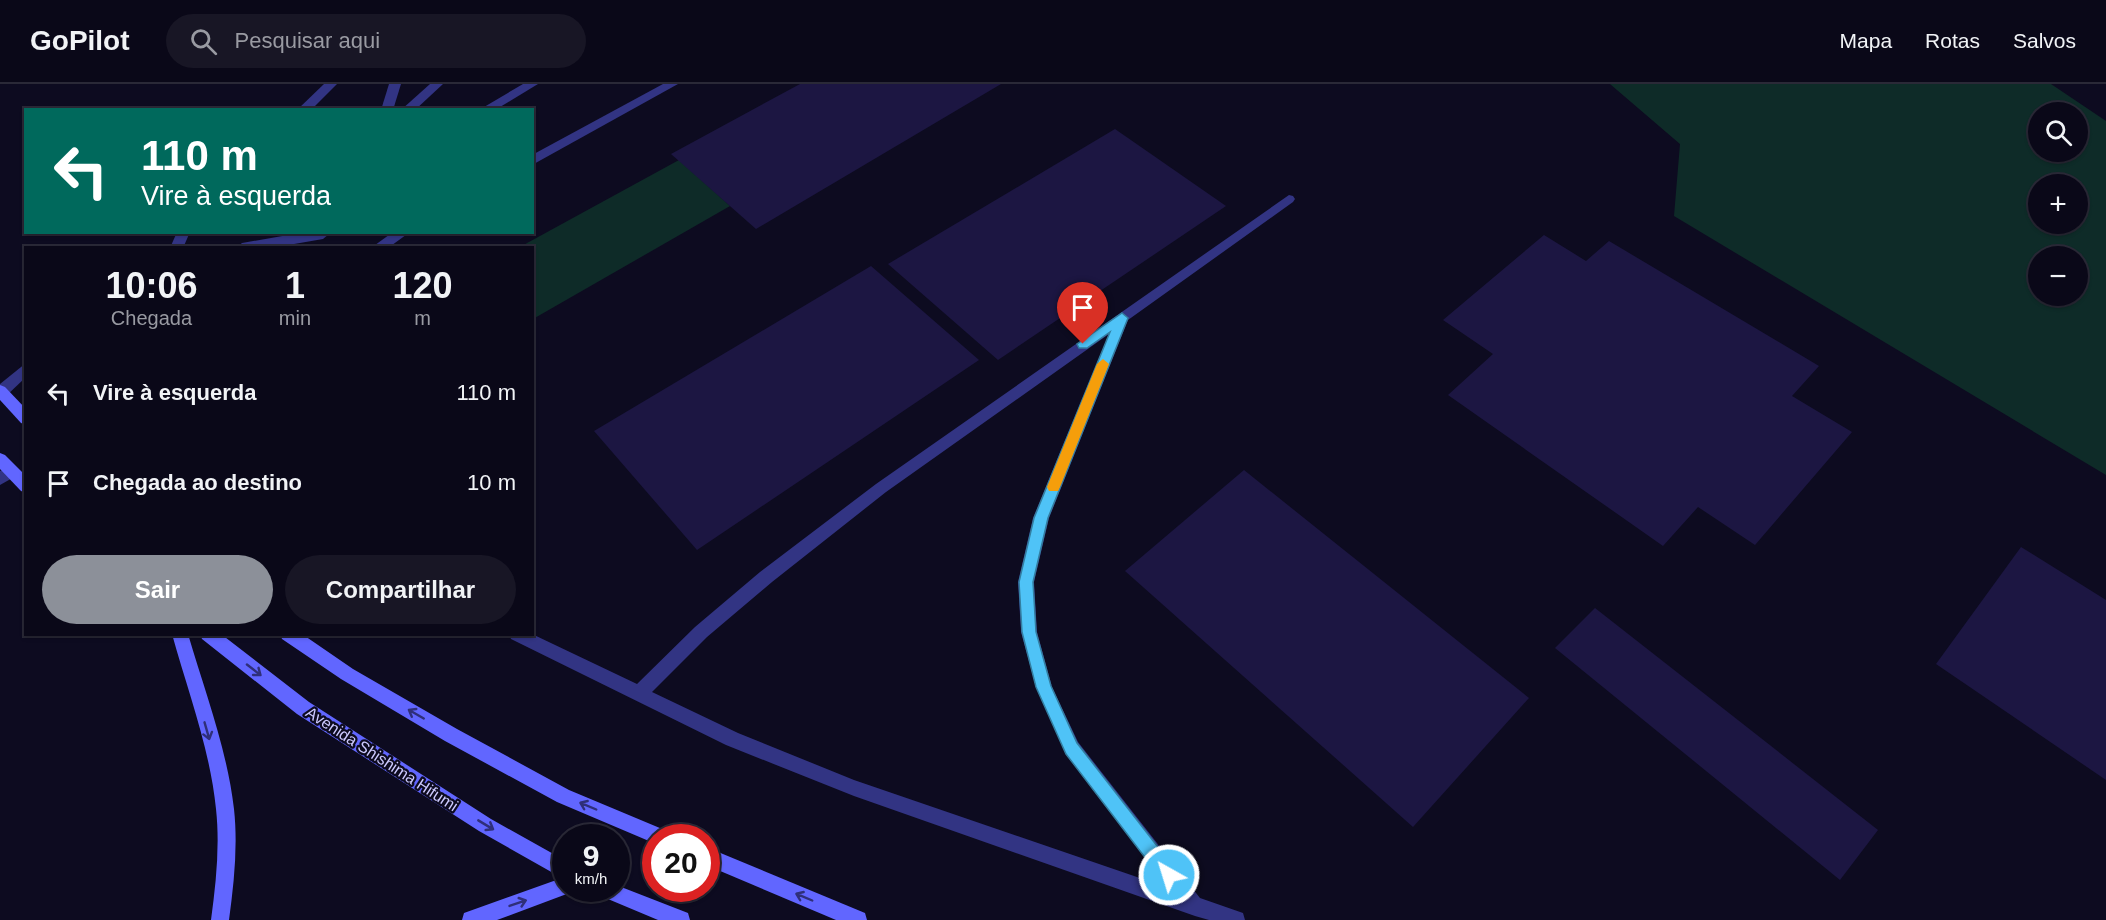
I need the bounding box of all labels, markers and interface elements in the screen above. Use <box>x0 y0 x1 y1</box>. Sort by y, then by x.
search box <box>166 14 586 68</box>
text: GoPilot <box>30 25 130 56</box>
icon: search <box>187 25 220 58</box>
text: Pesquisar aqui <box>235 28 380 53</box>
text: Mapa <box>1840 29 1892 52</box>
text: Rotas <box>1925 29 1980 52</box>
text: Salvos <box>2013 29 2076 52</box>
map controls <box>2028 102 2088 306</box>
button: search <box>2028 102 2088 162</box>
icon: left <box>42 132 120 210</box>
text: 110 m <box>141 132 258 179</box>
button: + <box>2028 174 2088 234</box>
text: Vire à esquerda <box>141 181 331 211</box>
button: − <box>2028 246 2088 306</box>
text: 10:06 <box>105 265 197 306</box>
text: 1 <box>285 265 305 306</box>
text: 120 <box>392 265 453 306</box>
pin <box>1057 282 1108 344</box>
icon: arrive <box>1066 291 1099 324</box>
text: Chegada <box>111 307 192 329</box>
text: min <box>279 307 311 329</box>
text: m <box>414 307 431 329</box>
icon: left <box>42 377 75 410</box>
text: Vire à esquerda <box>93 380 256 405</box>
text: 110 m <box>456 380 516 405</box>
icon: arrive <box>42 467 75 500</box>
text: Chegada ao destino <box>93 470 302 495</box>
text: 10 m <box>467 470 516 495</box>
button: Sair <box>42 555 273 624</box>
button: Compartilhar <box>285 555 516 624</box>
one-way arrow <box>246 664 262 677</box>
street label: Avenida Shishima Hifumi <box>303 704 461 814</box>
one-way arrow <box>408 708 425 720</box>
one-way arrow <box>202 721 214 740</box>
one-way arrow <box>579 800 597 811</box>
one-way arrow <box>477 819 494 831</box>
speed limit sign: 20 <box>642 824 720 902</box>
text: 9 <box>583 839 599 872</box>
position arrow <box>1137 843 1201 907</box>
text: km/h <box>575 870 607 887</box>
one-way arrow <box>795 891 813 902</box>
one-way arrow <box>508 896 527 907</box>

